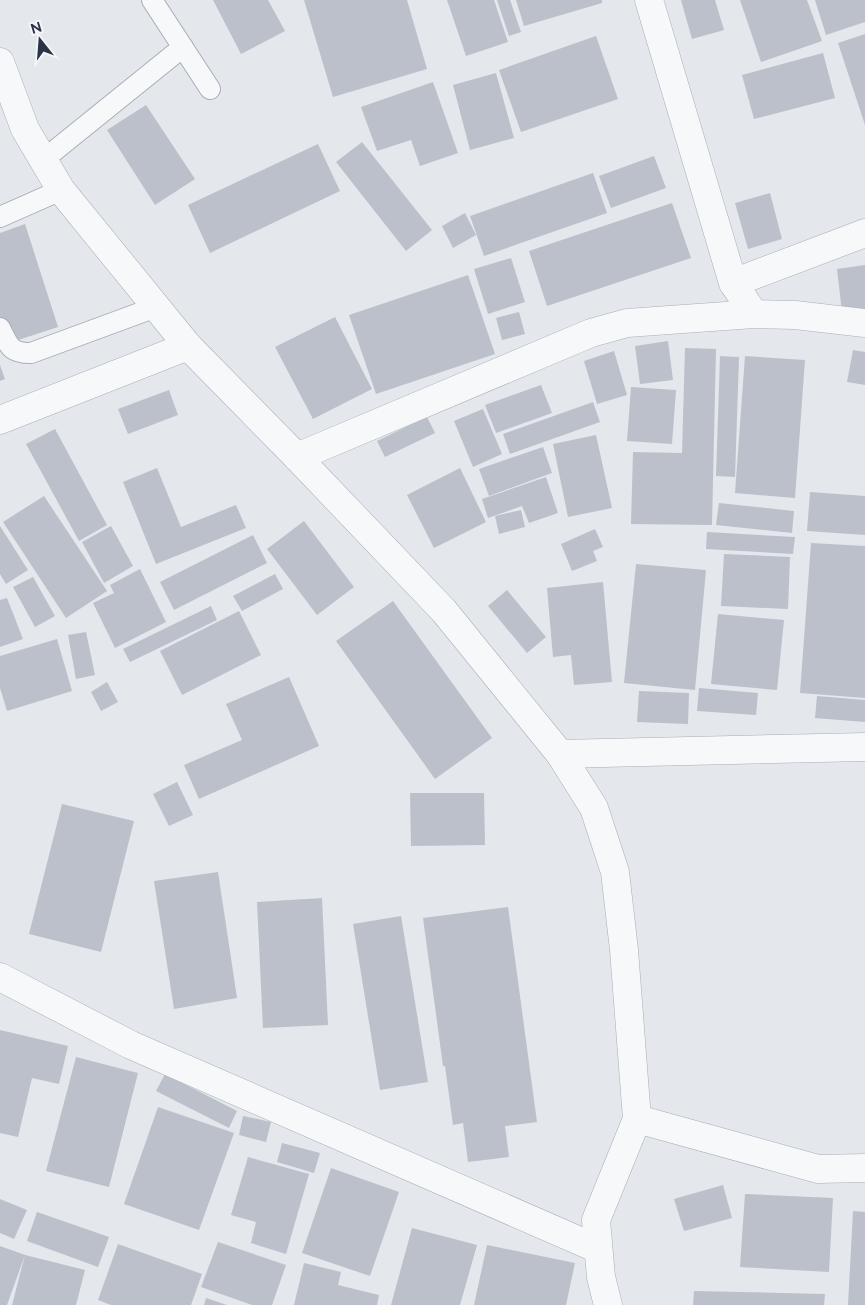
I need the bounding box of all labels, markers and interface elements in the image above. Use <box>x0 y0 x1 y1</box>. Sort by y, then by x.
north arrow <box>15 15 65 65</box>
text: N <box>29 18 44 37</box>

